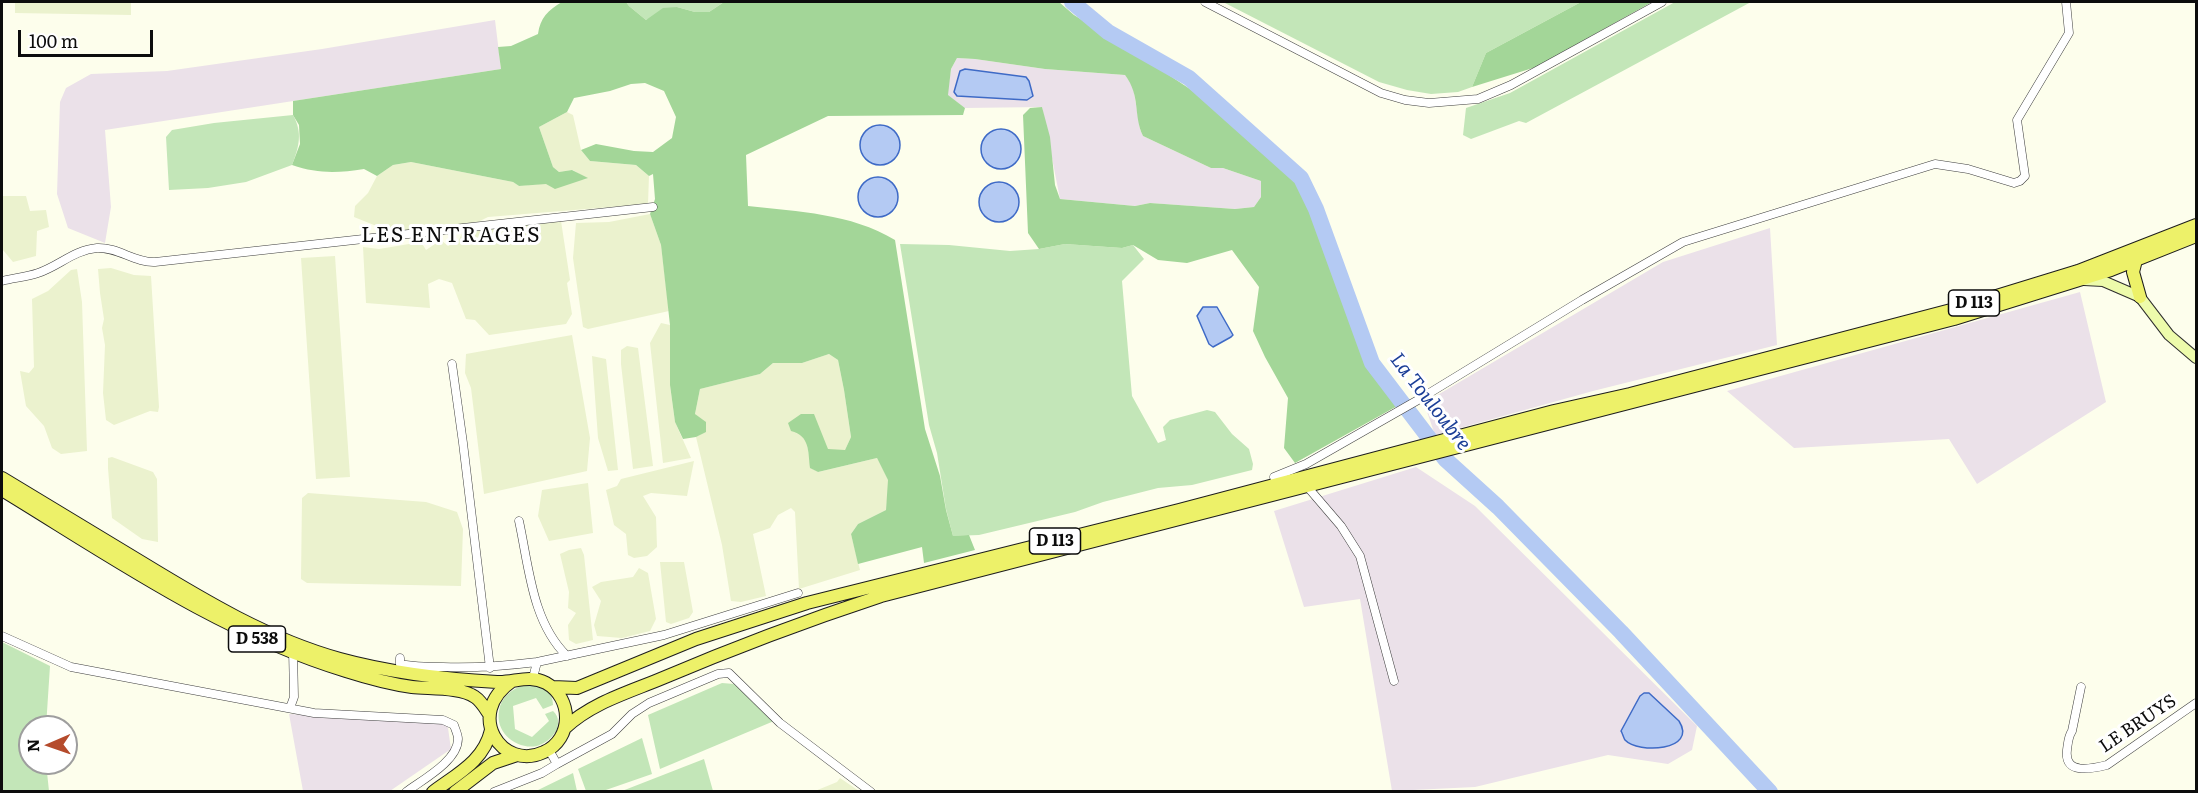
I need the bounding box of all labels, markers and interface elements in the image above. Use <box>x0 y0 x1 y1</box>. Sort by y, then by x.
scale bar <box>21 18 156 56</box>
text: 100 m <box>29 27 78 54</box>
district label: LES ENTRAGES <box>361 223 541 249</box>
road number: D 113 <box>1948 290 2000 316</box>
water label: La Touloubre <box>1385 349 1475 455</box>
road number: D 113 <box>1030 528 1080 554</box>
road number: D 538 <box>228 626 286 652</box>
street label: LE BRUYS <box>2096 690 2180 758</box>
north arrow <box>18 715 78 775</box>
text: N <box>20 738 44 753</box>

